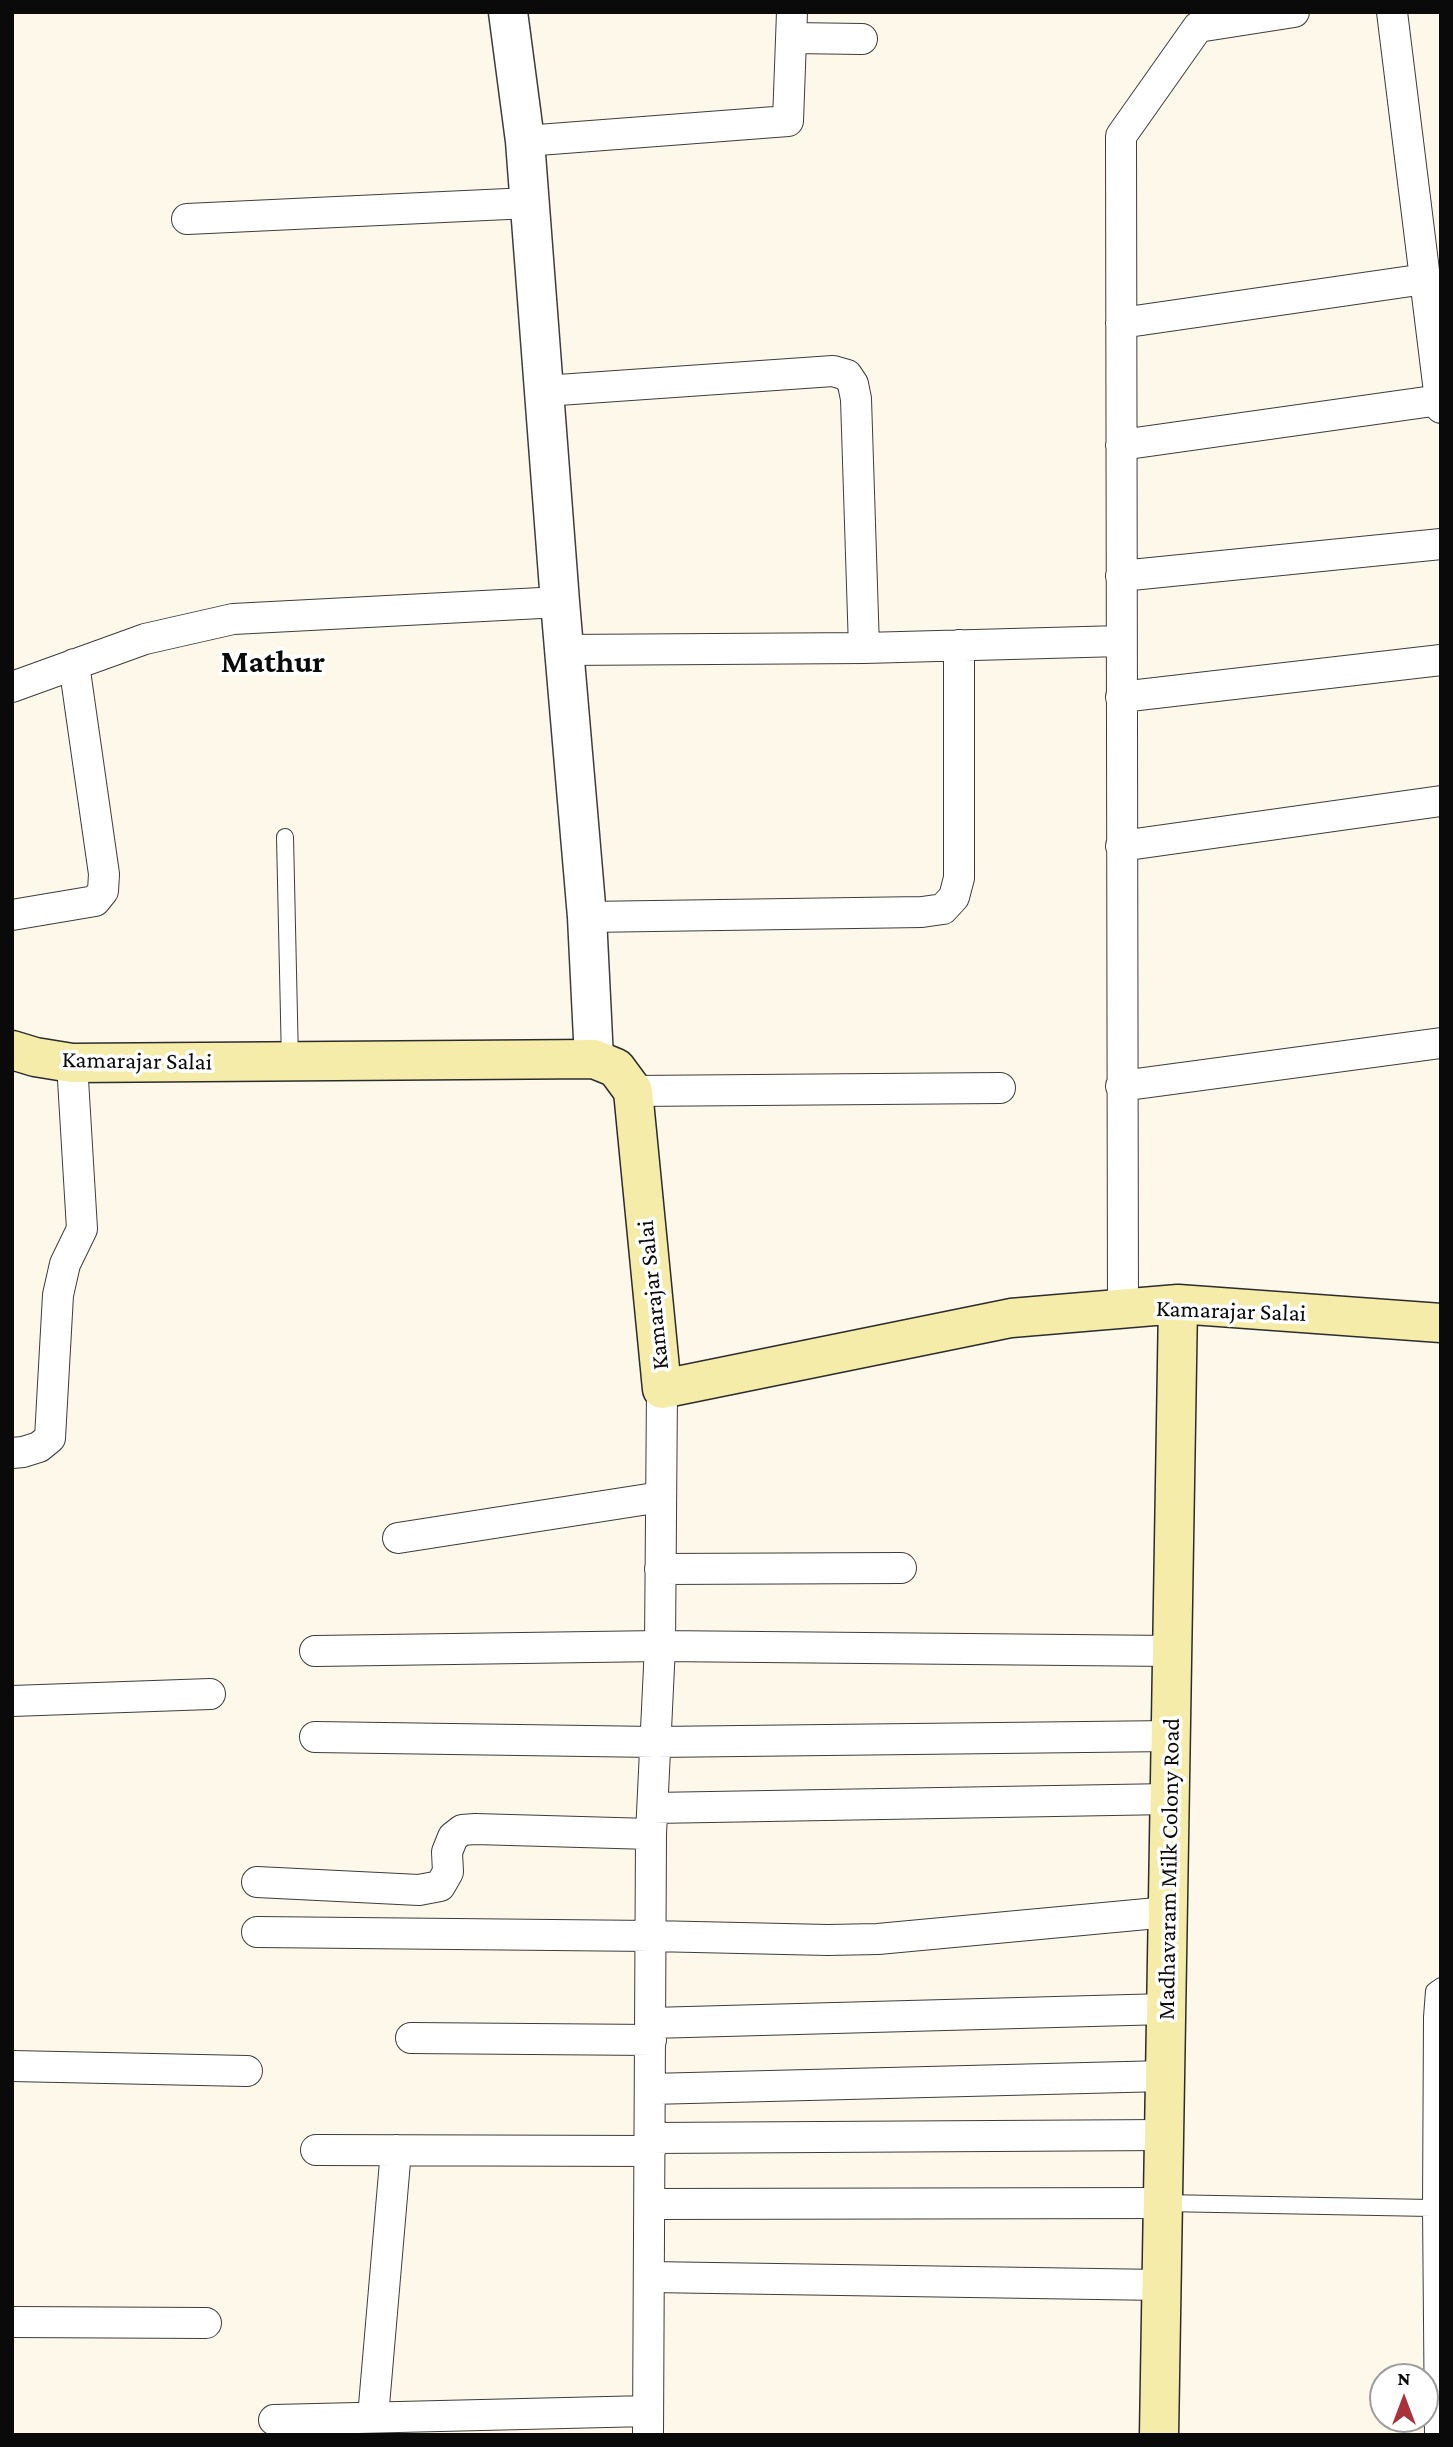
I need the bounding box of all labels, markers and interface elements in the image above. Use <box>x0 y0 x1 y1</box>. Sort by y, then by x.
district label: Mathur <box>221 643 325 681</box>
street label: Kamarajar Salai <box>62 1045 212 1077</box>
street label: Kamarajar Salai <box>631 1219 675 1371</box>
street label: Kamarajar Salai <box>1155 1294 1307 1328</box>
street label: Madhavaram Milk Colony Road <box>1152 1718 1186 2020</box>
north arrow <box>1369 2363 1439 2433</box>
text: N <box>1398 2368 1410 2389</box>

